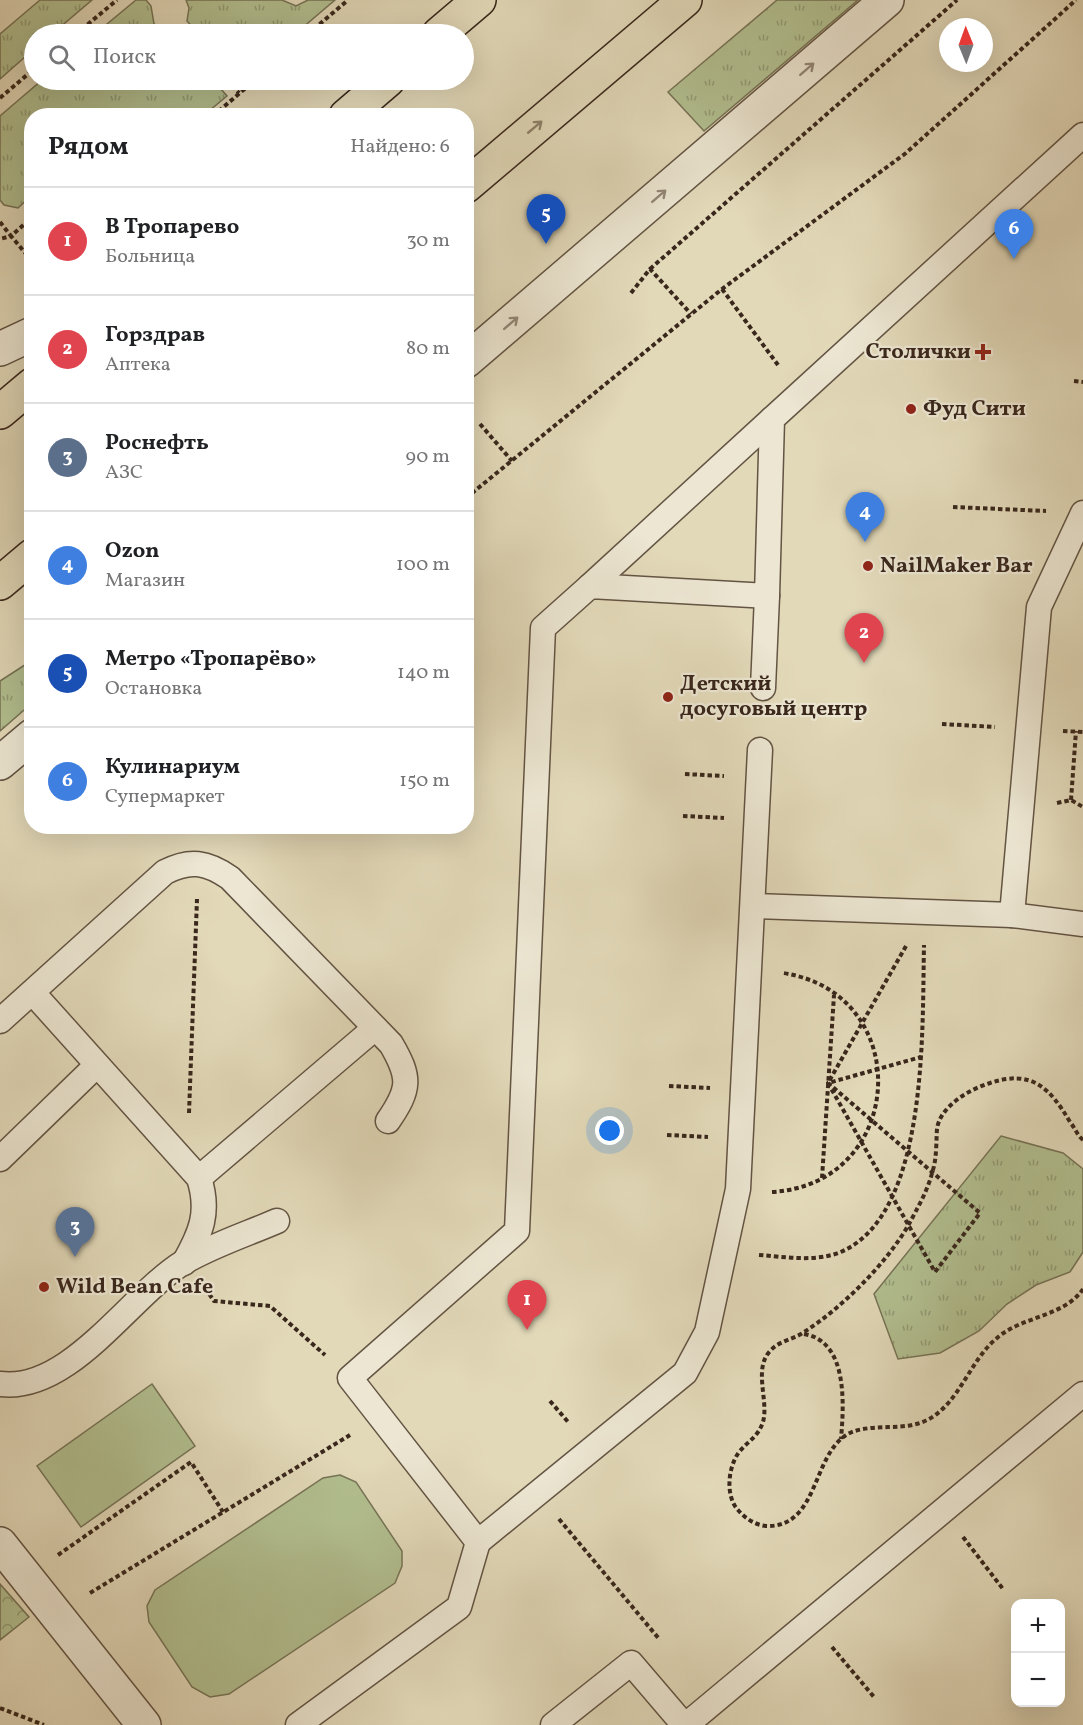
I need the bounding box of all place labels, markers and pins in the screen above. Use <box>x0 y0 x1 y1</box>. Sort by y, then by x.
pin: 5 <box>526 194 566 244</box>
pin: 6 <box>994 210 1034 259</box>
place label: Столички <box>866 337 971 368</box>
marker: Столички <box>976 345 990 359</box>
place label: Фуд Сити <box>923 394 1026 425</box>
marker: Фуд Сити <box>904 402 918 416</box>
pin: 4 <box>846 492 884 542</box>
place label: NailMaker Bar <box>880 551 1033 582</box>
marker: NailMaker Bar <box>861 559 875 573</box>
pin: 2 <box>844 614 884 663</box>
place label: Детский досуговый центр <box>680 669 867 725</box>
marker: Детский досуговый центр <box>661 690 675 704</box>
pin: 3 <box>56 1208 94 1257</box>
place label: Wild Bean Cafe <box>56 1272 213 1303</box>
marker: Wild Bean Cafe <box>37 1280 51 1294</box>
pin: 1 <box>508 1280 546 1330</box>

